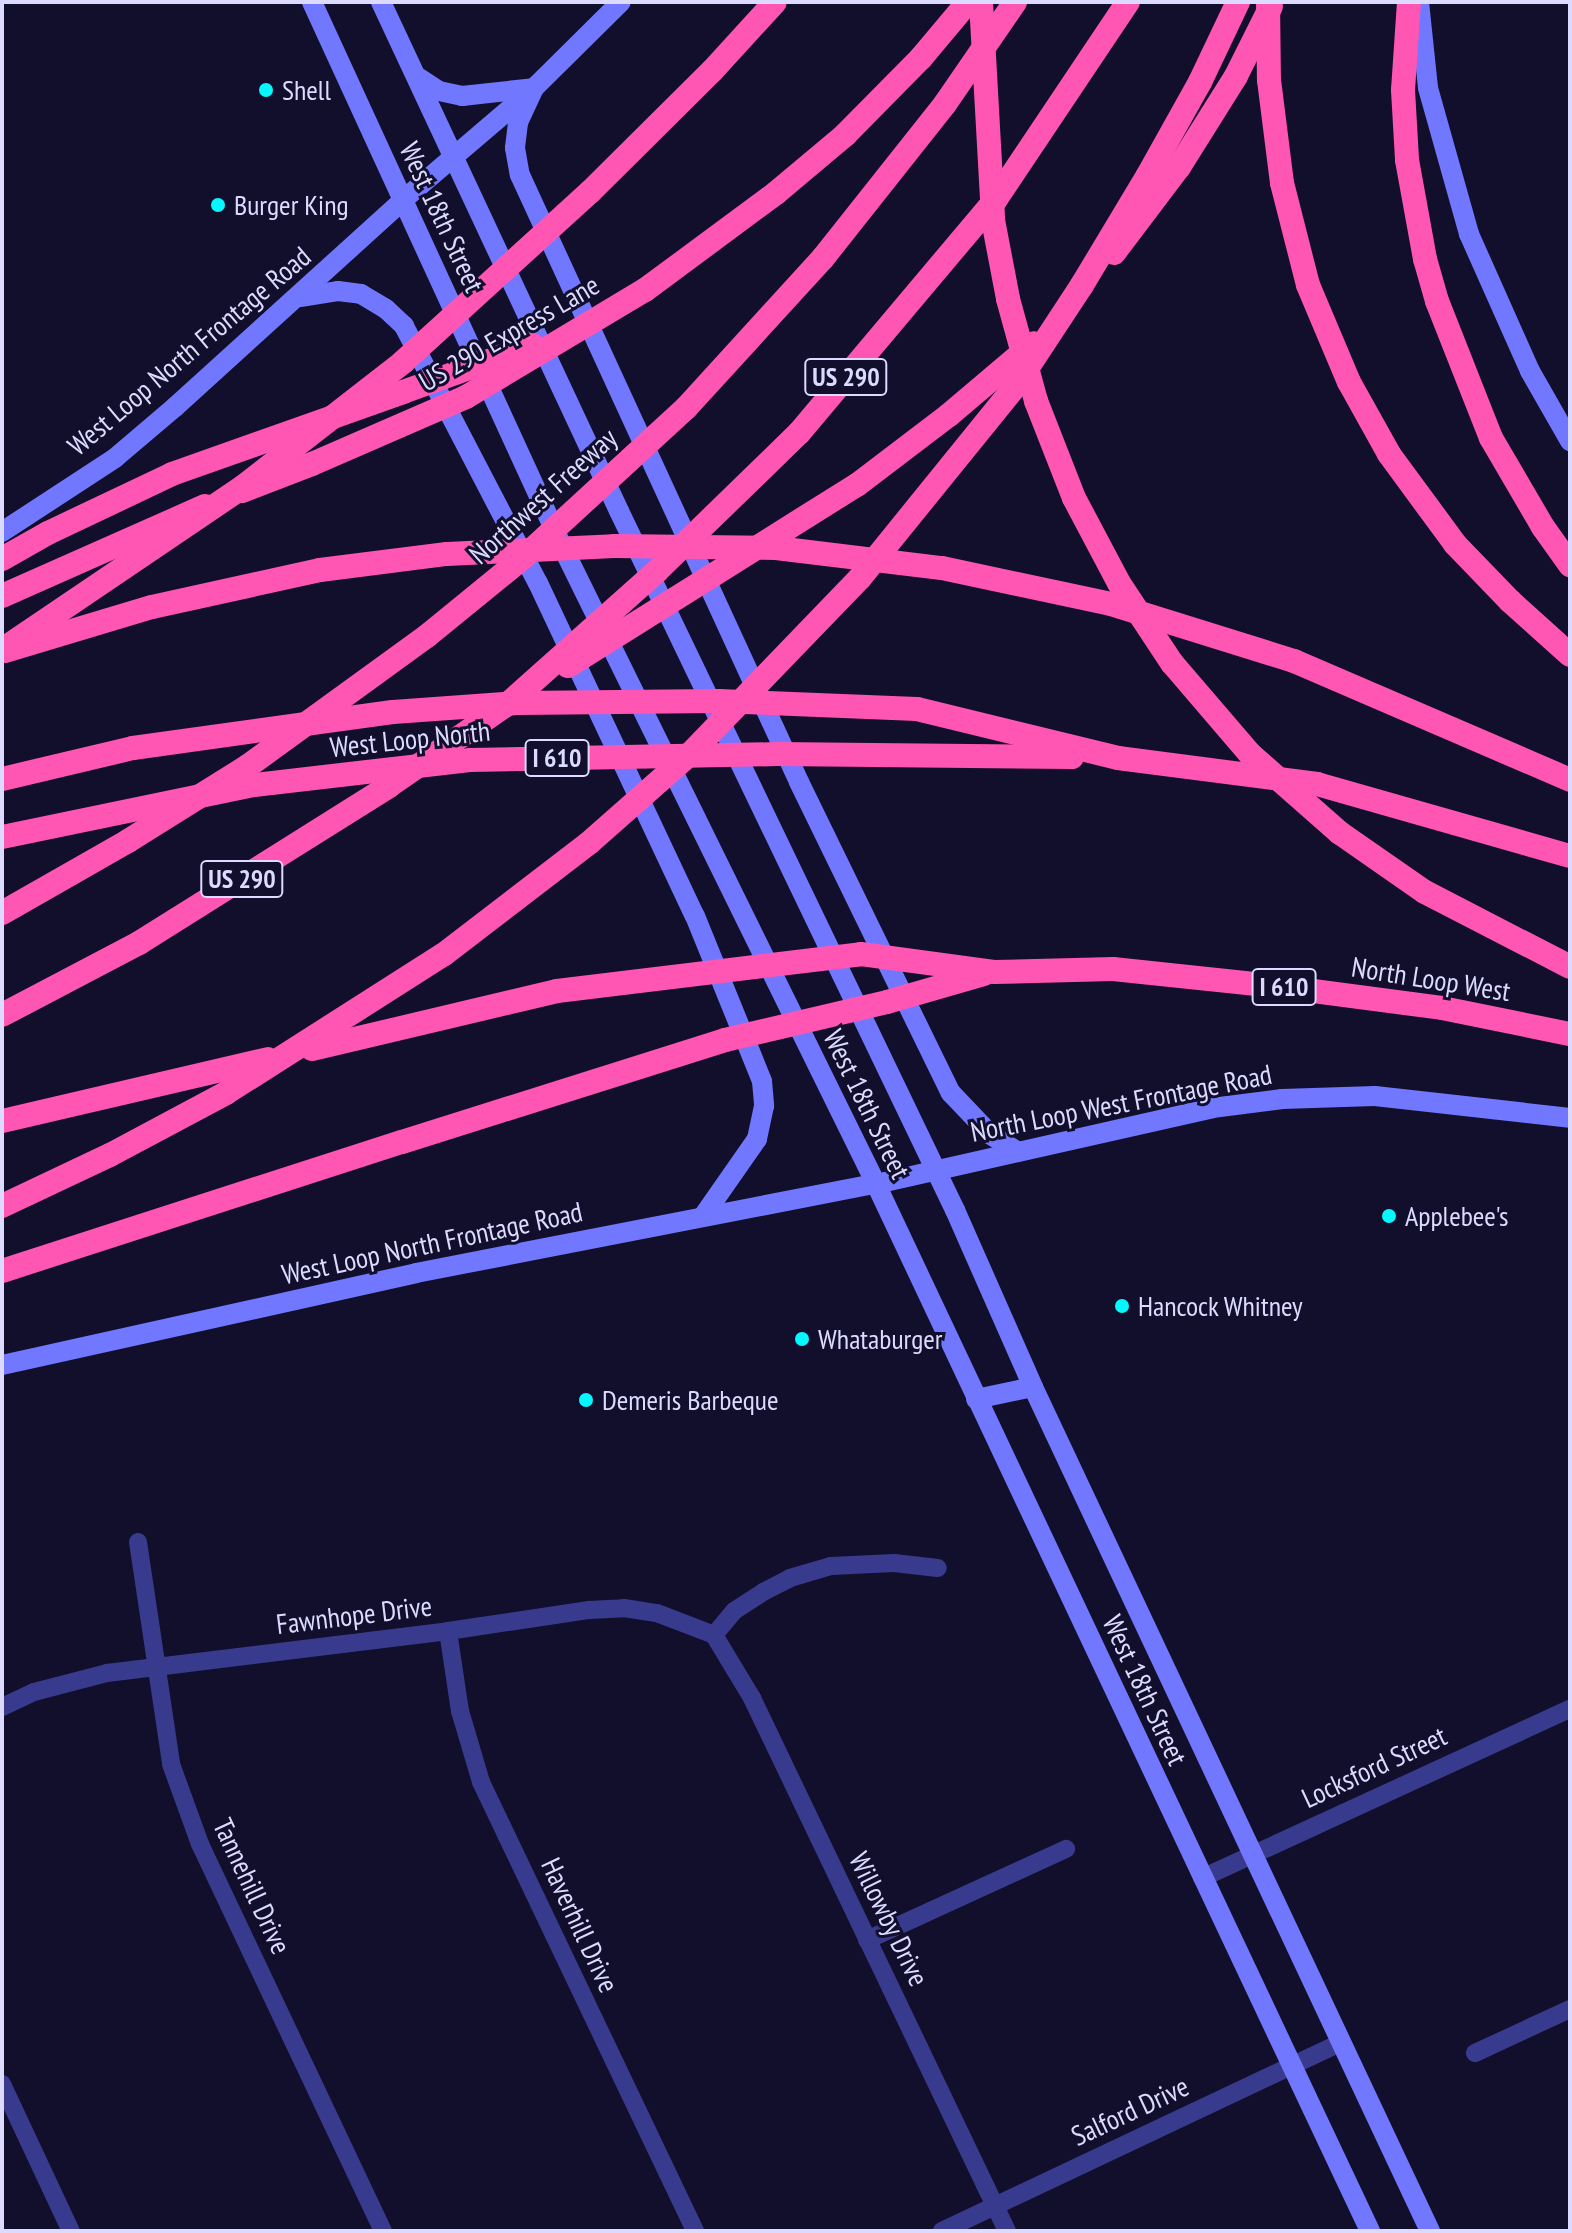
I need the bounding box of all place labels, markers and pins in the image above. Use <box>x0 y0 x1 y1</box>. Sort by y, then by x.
place label: Shell <box>282 73 331 107</box>
marker: Shell <box>257 81 275 99</box>
place label: Burger King <box>234 188 349 222</box>
marker: Burger King <box>209 196 227 214</box>
place label: Applebee's <box>1405 1199 1508 1233</box>
marker: Applebee's <box>1380 1207 1398 1225</box>
place label: Hancock Whitney <box>1138 1289 1304 1323</box>
marker: Hancock Whitney <box>1113 1297 1131 1315</box>
place label: Whataburger <box>818 1322 943 1356</box>
marker: Whataburger <box>793 1330 811 1348</box>
place label: Demeris Barbeque <box>602 1383 779 1417</box>
marker: Demeris Barbeque <box>577 1391 595 1409</box>

